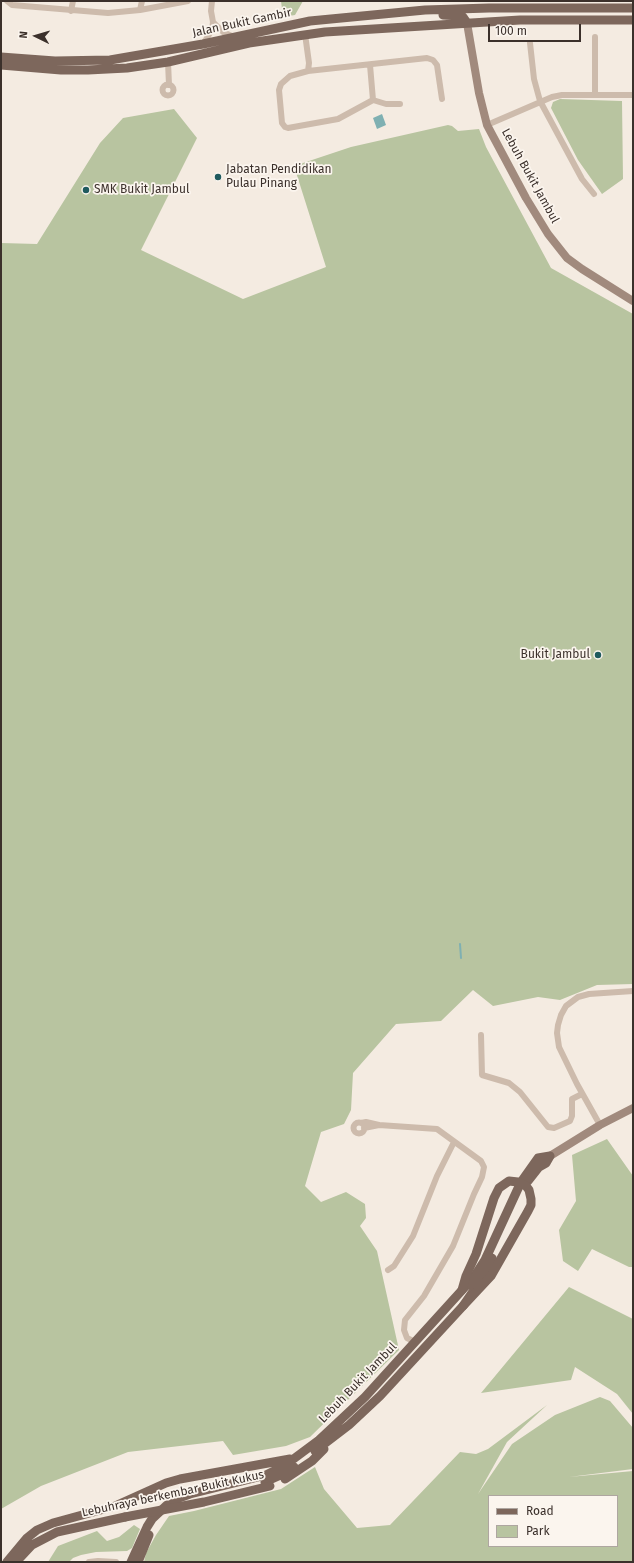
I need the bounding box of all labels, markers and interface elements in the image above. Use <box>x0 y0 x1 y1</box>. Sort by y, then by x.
street label: Jalan Bukit Gambir <box>191 5 293 41</box>
north arrow <box>16 16 56 56</box>
scale bar <box>490 16 583 42</box>
text: 100 m <box>495 24 527 38</box>
text: N <box>17 31 30 39</box>
street label: Lebuh Bukit Jambul <box>498 126 562 226</box>
place label: Jabatan Pendidikan Pulau Pinang <box>226 163 332 191</box>
marker: Jabatan Pendidikan Pulau Pinang <box>213 172 223 182</box>
place label: SMK Bukit Jambul <box>94 183 189 197</box>
marker: SMK Bukit Jambul <box>81 185 91 195</box>
place label: Bukit Jambul <box>521 648 590 662</box>
marker: Bukit Jambul <box>593 650 603 660</box>
street label: Lebuh Bukit Jambul <box>316 1340 400 1426</box>
street label: Lebuhraya berkembar Bukit Kukus <box>81 1468 265 1520</box>
legend <box>488 1495 618 1547</box>
text: Road <box>526 1504 554 1518</box>
text: Park <box>526 1524 550 1538</box>

